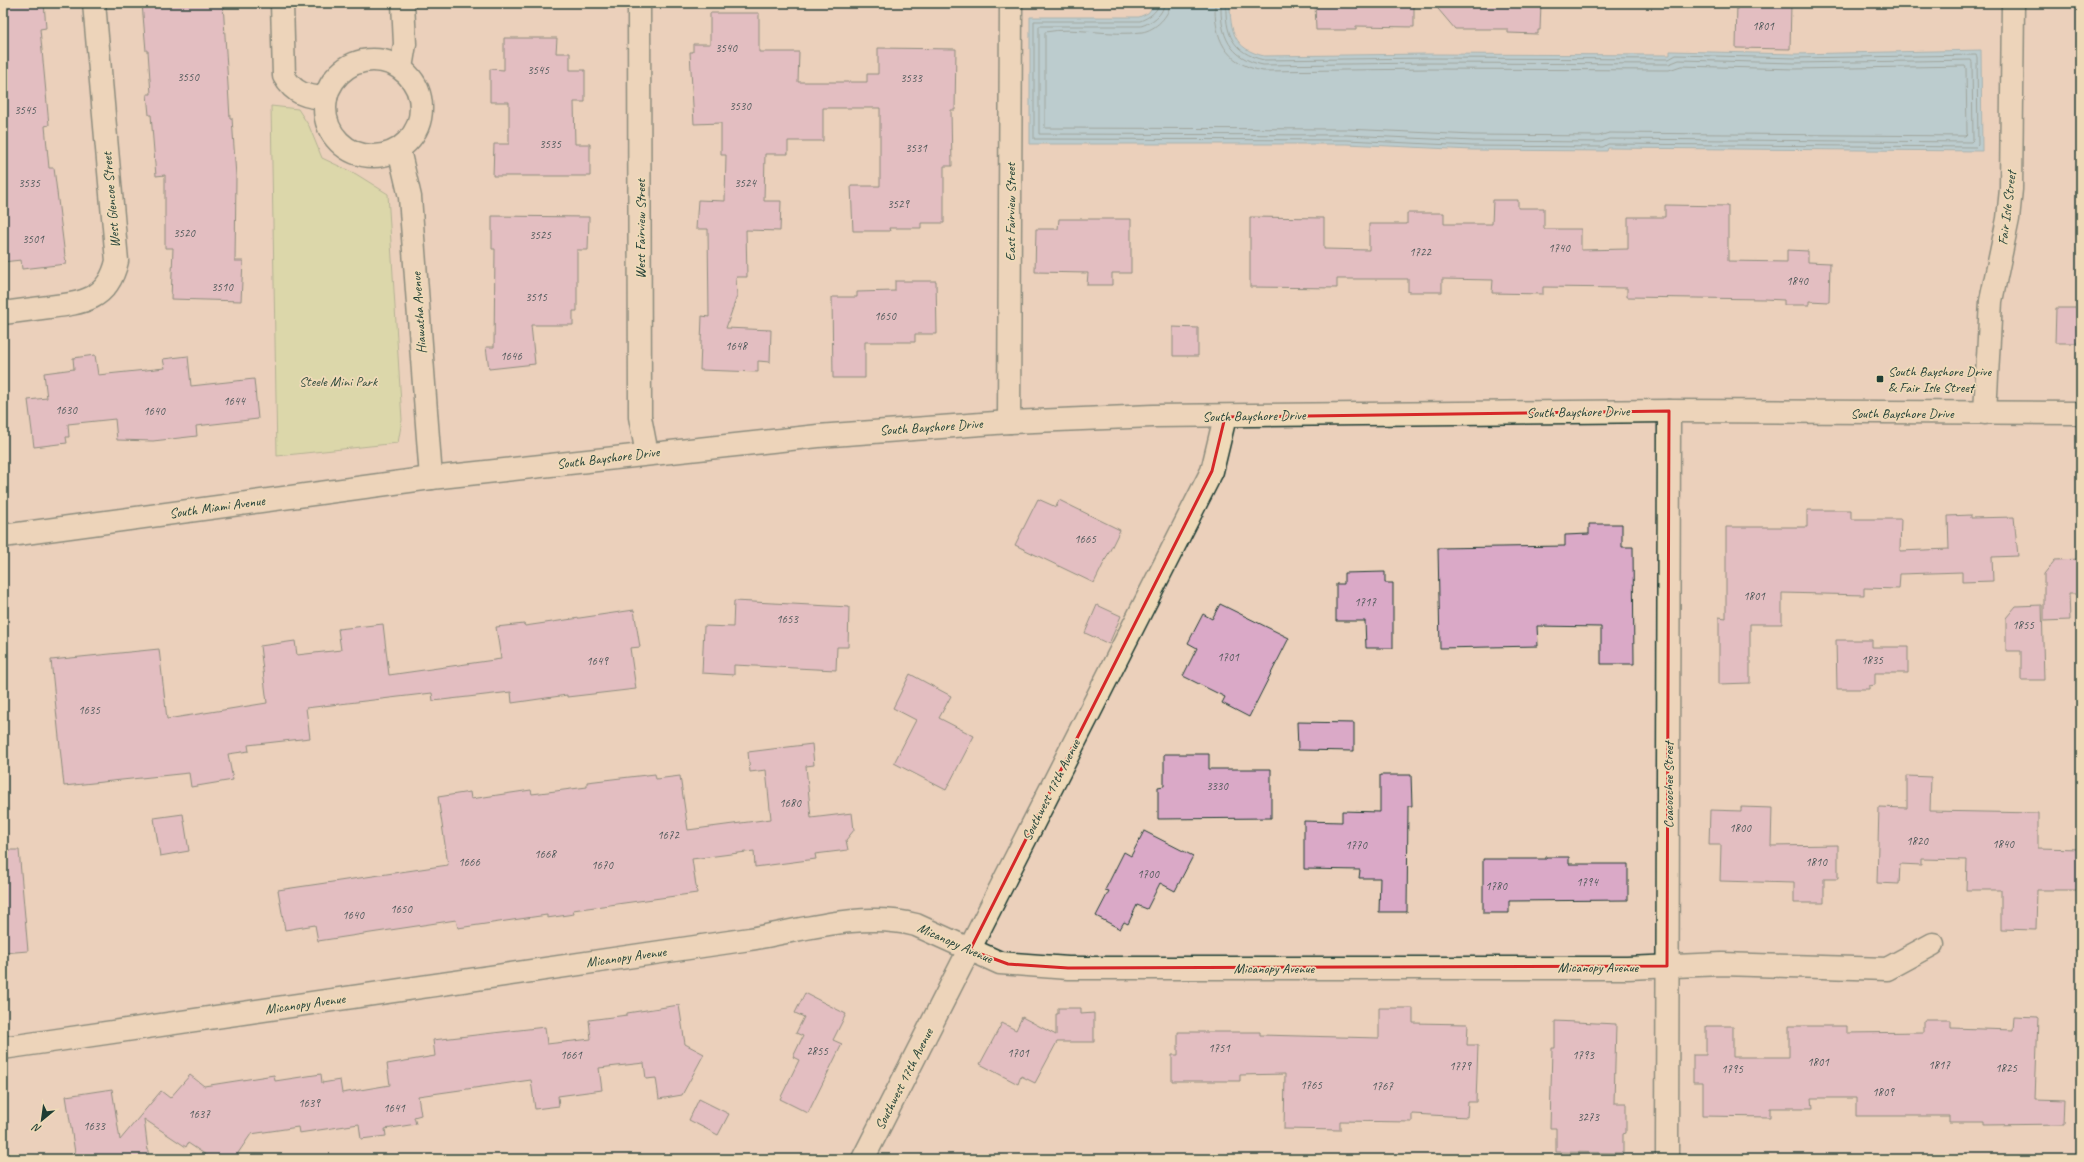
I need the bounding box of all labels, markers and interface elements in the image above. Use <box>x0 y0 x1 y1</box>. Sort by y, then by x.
house number: 1801 <box>1752 18 1774 34</box>
house number: 3540 <box>715 40 738 56</box>
house number: 3545 <box>527 62 549 78</box>
house number: 3550 <box>177 69 200 85</box>
house number: 3533 <box>900 70 923 86</box>
house number: 3530 <box>729 98 752 114</box>
house number: 3545 <box>14 102 36 118</box>
house number: 3535 <box>539 136 561 152</box>
house number: 3531 <box>905 140 927 156</box>
street label: West Glencoe Street <box>98 150 124 248</box>
street label: East Fairview Street <box>1002 161 1019 261</box>
street label: Fair Isle Street <box>1994 168 2020 246</box>
house number: 3535 <box>18 175 40 191</box>
house number: 3524 <box>734 175 757 191</box>
street label: West Fairview Street <box>632 178 649 279</box>
house number: 3529 <box>887 196 910 212</box>
house number: 3520 <box>173 225 196 241</box>
house number: 3525 <box>529 227 551 243</box>
house number: 3501 <box>22 231 44 247</box>
house number: 1740 <box>1548 240 1571 256</box>
house number: 1722 <box>1409 244 1432 260</box>
street label: Hiawatha Avenue <box>408 270 430 354</box>
house number: 1840 <box>1786 273 1809 289</box>
house number: 3510 <box>211 279 234 295</box>
house number: 3515 <box>525 289 547 305</box>
house number: 1650 <box>874 308 897 324</box>
house number: 1648 <box>725 338 748 354</box>
house number: 1646 <box>500 348 522 364</box>
place label: South Bayshore Drive & Fair Isle Street <box>1888 363 1992 396</box>
park label: Steele Mini Park <box>299 373 378 390</box>
marker: South Bayshore Drive & Fair Isle Street <box>1875 374 1885 384</box>
house number: 1644 <box>223 393 246 409</box>
house number: 1630 <box>55 402 78 418</box>
house number: 1640 <box>143 403 166 419</box>
street label: South Bayshore Drive <box>1526 403 1631 421</box>
street label: South Bayshore Drive <box>1851 405 1955 422</box>
street label: South Bayshore Drive <box>1202 407 1307 425</box>
street label: South Bayshore Drive <box>879 415 984 439</box>
street label: South Bayshore Drive <box>556 443 662 473</box>
street label: South Miami Avenue <box>168 492 267 522</box>
house number: 1665 <box>1074 531 1096 547</box>
house number: 1801 <box>1743 588 1765 604</box>
house number: 1717 <box>1354 594 1376 610</box>
house number: 1653 <box>776 611 799 627</box>
house number: 1855 <box>2012 617 2034 633</box>
house number: 1701 <box>1217 649 1239 665</box>
house number: 1835 <box>1861 652 1883 668</box>
house number: 1649 <box>586 653 609 669</box>
house number: 1635 <box>78 702 100 718</box>
street label: Southwest 17th Avenue <box>1018 735 1085 844</box>
street label: Coacoochee Street <box>1660 740 1677 828</box>
house number: 3330 <box>1206 778 1229 794</box>
house number: 1680 <box>779 795 802 811</box>
house number: 1800 <box>1729 820 1752 836</box>
house number: 1672 <box>657 827 680 843</box>
house number: 1820 <box>1906 833 1929 849</box>
house number: 1840 <box>1992 836 2015 852</box>
house number: 1770 <box>1345 837 1368 853</box>
house number: 1668 <box>534 846 557 862</box>
house number: 1666 <box>458 854 480 870</box>
house number: 1810 <box>1805 854 1828 870</box>
house number: 1670 <box>591 857 614 873</box>
house number: 1700 <box>1137 866 1160 882</box>
house number: 1794 <box>1576 874 1599 890</box>
house number: 1780 <box>1485 878 1508 894</box>
house number: 1650 <box>390 901 413 917</box>
house number: 1640 <box>342 907 365 923</box>
street label: Micanopy Avenue <box>915 919 996 968</box>
street label: Micanopy Avenue <box>585 943 668 971</box>
street label: Micanopy Avenue <box>1558 959 1640 976</box>
street label: Micanopy Avenue <box>1234 960 1316 977</box>
street label: Micanopy Avenue <box>264 990 347 1018</box>
street label: Southwest 17th Avenue <box>871 1024 938 1133</box>
house number: 1751 <box>1208 1040 1230 1056</box>
house number: 2855 <box>806 1043 828 1059</box>
house number: 1701 <box>1007 1045 1029 1061</box>
house number: 1661 <box>560 1047 582 1063</box>
house number: 1793 <box>1572 1047 1595 1063</box>
house number: 1801 <box>1807 1054 1829 1070</box>
house number: 1817 <box>1928 1057 1950 1073</box>
house number: 1779 <box>1449 1058 1472 1074</box>
house number: 1825 <box>1995 1060 2017 1076</box>
house number: 1795 <box>1721 1061 1743 1077</box>
house number: 1765 <box>1300 1077 1322 1093</box>
house number: 1767 <box>1371 1078 1393 1094</box>
house number: 1809 <box>1872 1084 1895 1100</box>
house number: 1639 <box>298 1095 321 1111</box>
north arrow <box>22 1100 62 1140</box>
house number: 1641 <box>383 1100 405 1116</box>
house number: 1637 <box>188 1106 210 1122</box>
house number: 3273 <box>1577 1109 1600 1125</box>
house number: 1633 <box>83 1118 106 1134</box>
text: N <box>29 1120 44 1137</box>

